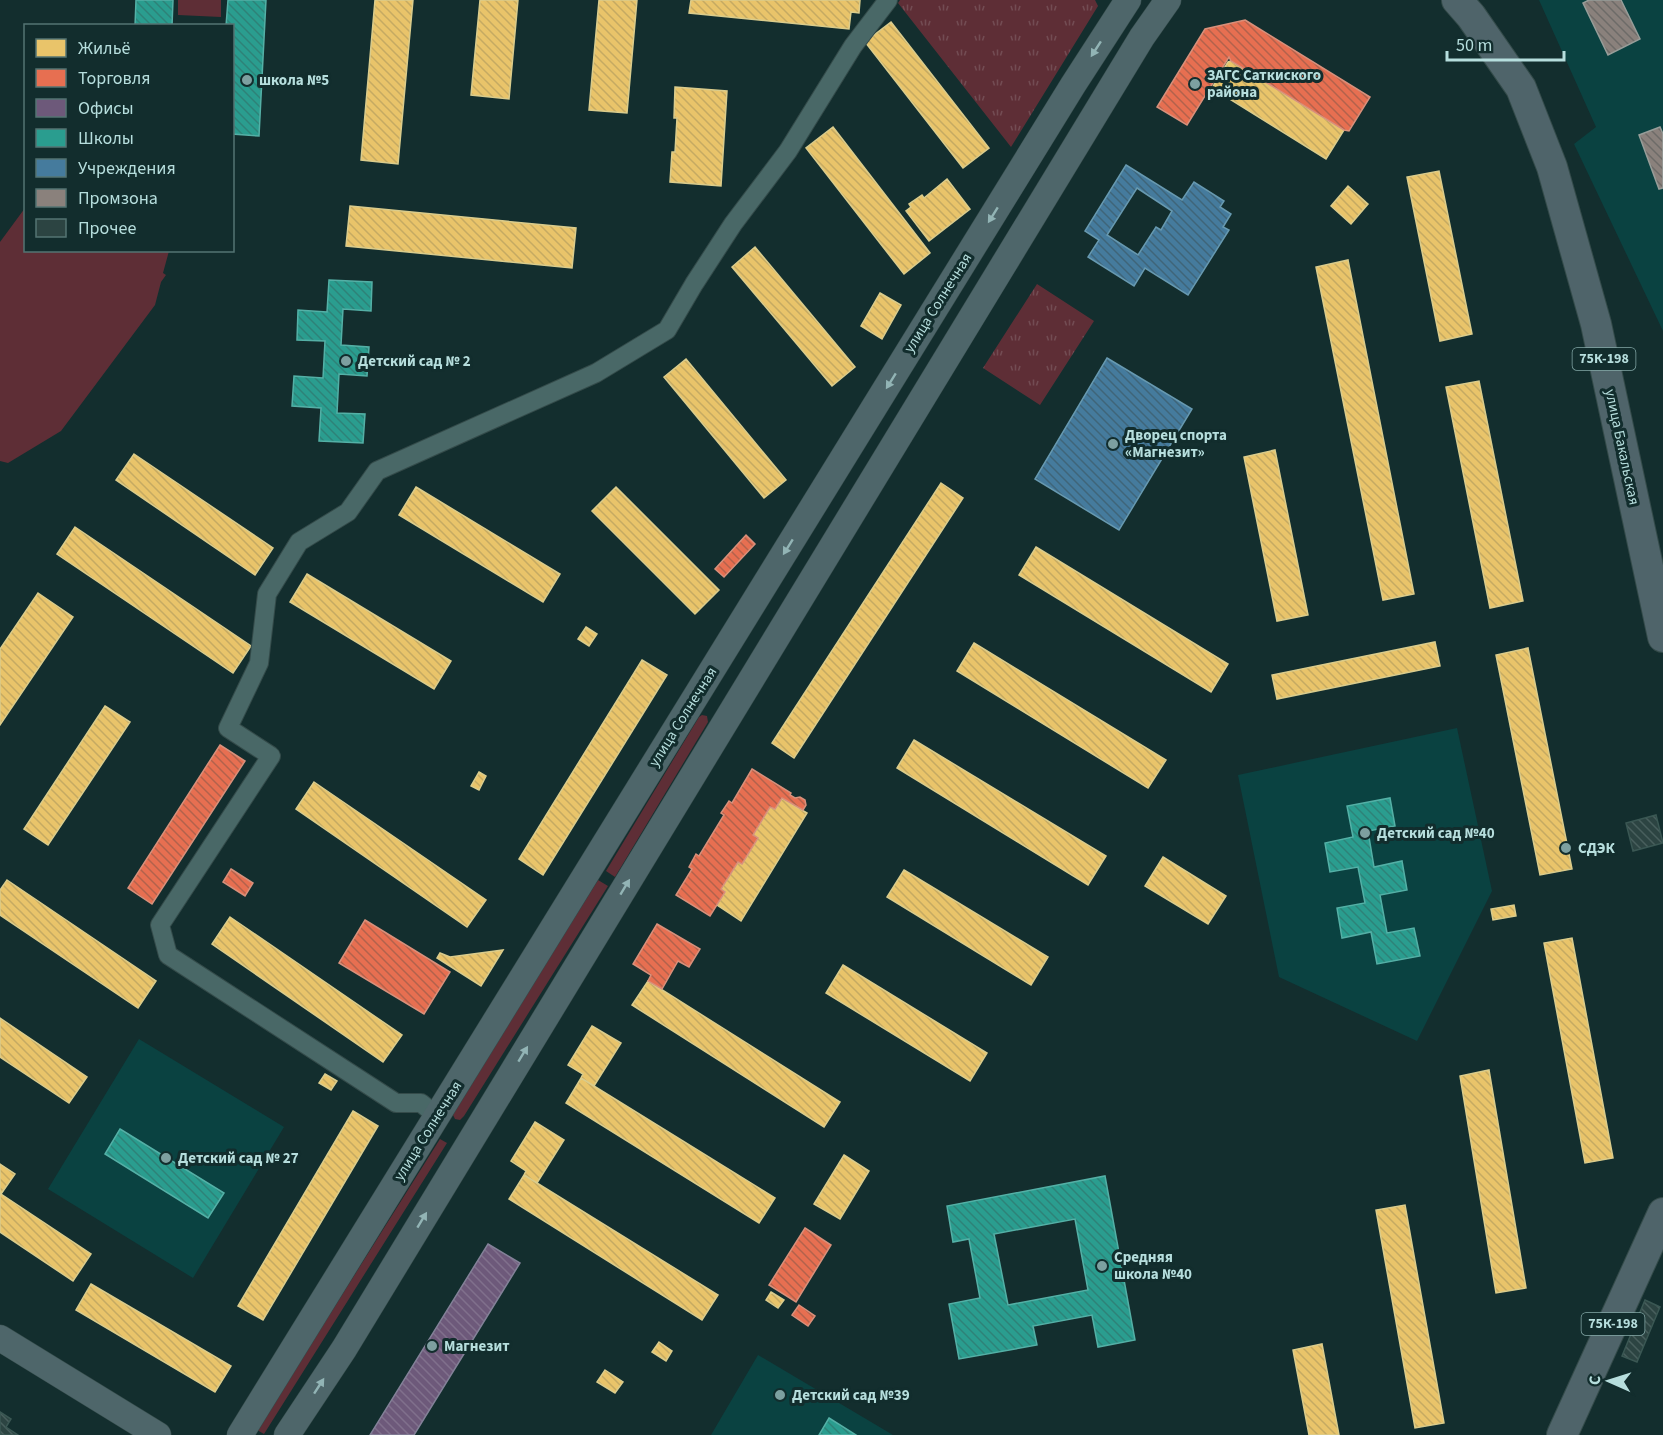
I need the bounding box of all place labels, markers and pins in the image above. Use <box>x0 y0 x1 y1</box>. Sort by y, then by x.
place label: ЗАГС Саткиского района <box>1207 65 1321 103</box>
place label: школа №5 <box>259 70 329 91</box>
marker: школа №5 <box>240 73 254 87</box>
marker: ЗАГС Саткиского района <box>1188 77 1202 91</box>
place label: Детский сад № 2 <box>358 351 471 372</box>
marker: Детский сад № 2 <box>339 354 353 368</box>
place label: Дворец спорта «Магнезит» <box>1125 425 1227 463</box>
marker: Дворец спорта «Магнезит» <box>1106 437 1120 451</box>
place label: Детский сад №40 <box>1377 823 1495 844</box>
marker: Детский сад №40 <box>1358 826 1372 840</box>
place label: СДЭК <box>1578 838 1616 859</box>
marker: СДЭК <box>1559 841 1573 855</box>
place label: Детский сад № 27 <box>178 1148 299 1169</box>
marker: Детский сад № 27 <box>159 1151 173 1165</box>
place label: Средняя школа №40 <box>1114 1247 1192 1285</box>
marker: Средняя школа №40 <box>1095 1259 1109 1273</box>
place label: Магнезит <box>444 1336 510 1357</box>
marker: Магнезит <box>425 1339 439 1353</box>
place label: Детский сад №39 <box>792 1385 910 1406</box>
marker: Детский сад №39 <box>773 1388 787 1402</box>

